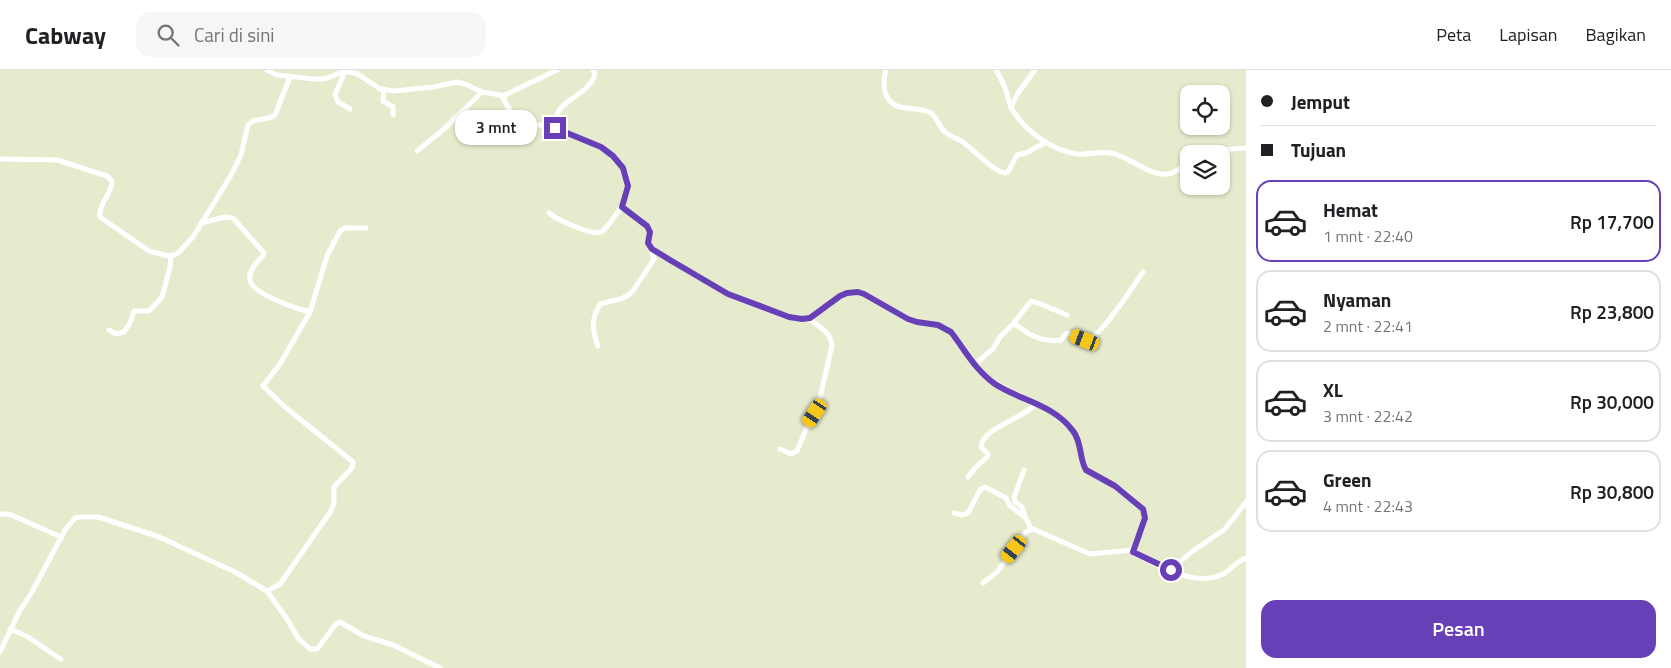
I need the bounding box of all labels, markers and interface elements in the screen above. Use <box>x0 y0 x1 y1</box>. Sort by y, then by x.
search box <box>136 12 486 57</box>
text: Cabway <box>25 17 106 53</box>
text: Cari di sini <box>194 20 275 49</box>
icon: search <box>154 21 182 49</box>
text: Peta <box>1436 21 1471 48</box>
text: Lapisan <box>1499 21 1557 48</box>
text: Bagikan <box>1585 21 1646 48</box>
map controls <box>1180 85 1230 195</box>
button: locate <box>1180 85 1230 135</box>
text: Jemput <box>1291 87 1350 116</box>
callout: 3 mnt <box>455 110 538 146</box>
text: 3 mnt <box>476 115 516 139</box>
route end <box>544 117 566 139</box>
text: Tujuan <box>1291 135 1346 164</box>
button: layers <box>1180 145 1230 195</box>
text: Hemat <box>1323 195 1378 224</box>
icon: car <box>1263 199 1308 244</box>
text: Rp 17,700 <box>1570 207 1654 236</box>
text: 1 mnt · 22:40 <box>1323 224 1413 248</box>
text: Nyaman <box>1323 285 1391 314</box>
icon: car <box>1263 289 1308 334</box>
text: Rp 23,800 <box>1570 297 1654 326</box>
text: 2 mnt · 22:41 <box>1323 314 1413 338</box>
car <box>1068 328 1101 352</box>
text: XL <box>1323 375 1343 404</box>
icon: car <box>1263 379 1308 424</box>
text: Rp 30,000 <box>1570 387 1654 416</box>
car <box>800 396 829 430</box>
text: 3 mnt · 22:42 <box>1323 404 1413 428</box>
text: Green <box>1323 465 1372 494</box>
icon: car <box>1263 469 1308 514</box>
text: Rp 30,800 <box>1570 477 1654 506</box>
text: 4 mnt · 22:43 <box>1323 494 1413 518</box>
car <box>998 533 1029 565</box>
route start <box>1160 559 1182 581</box>
button: Pesan <box>1261 600 1656 658</box>

